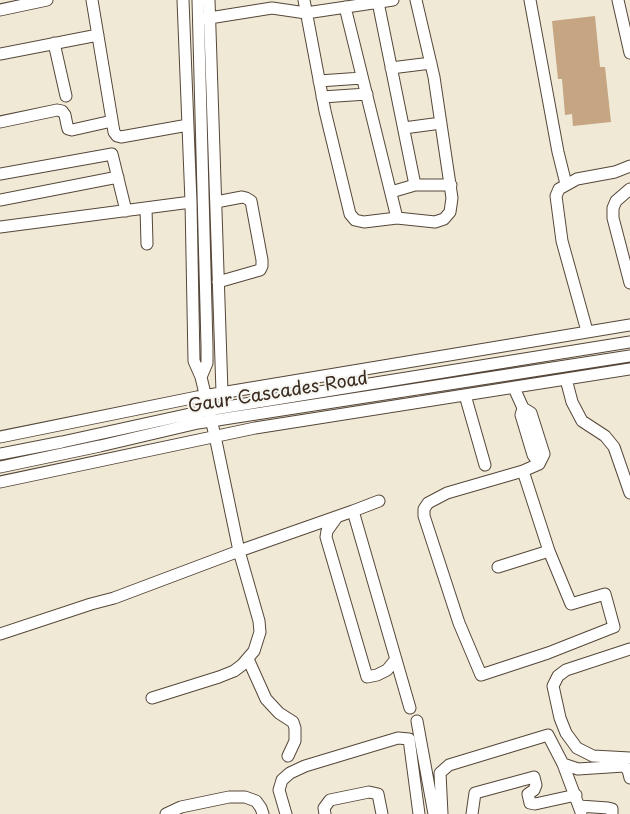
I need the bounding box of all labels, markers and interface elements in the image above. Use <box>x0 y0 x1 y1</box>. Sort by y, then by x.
street label: Gaur Cascades Road <box>186 368 370 418</box>

